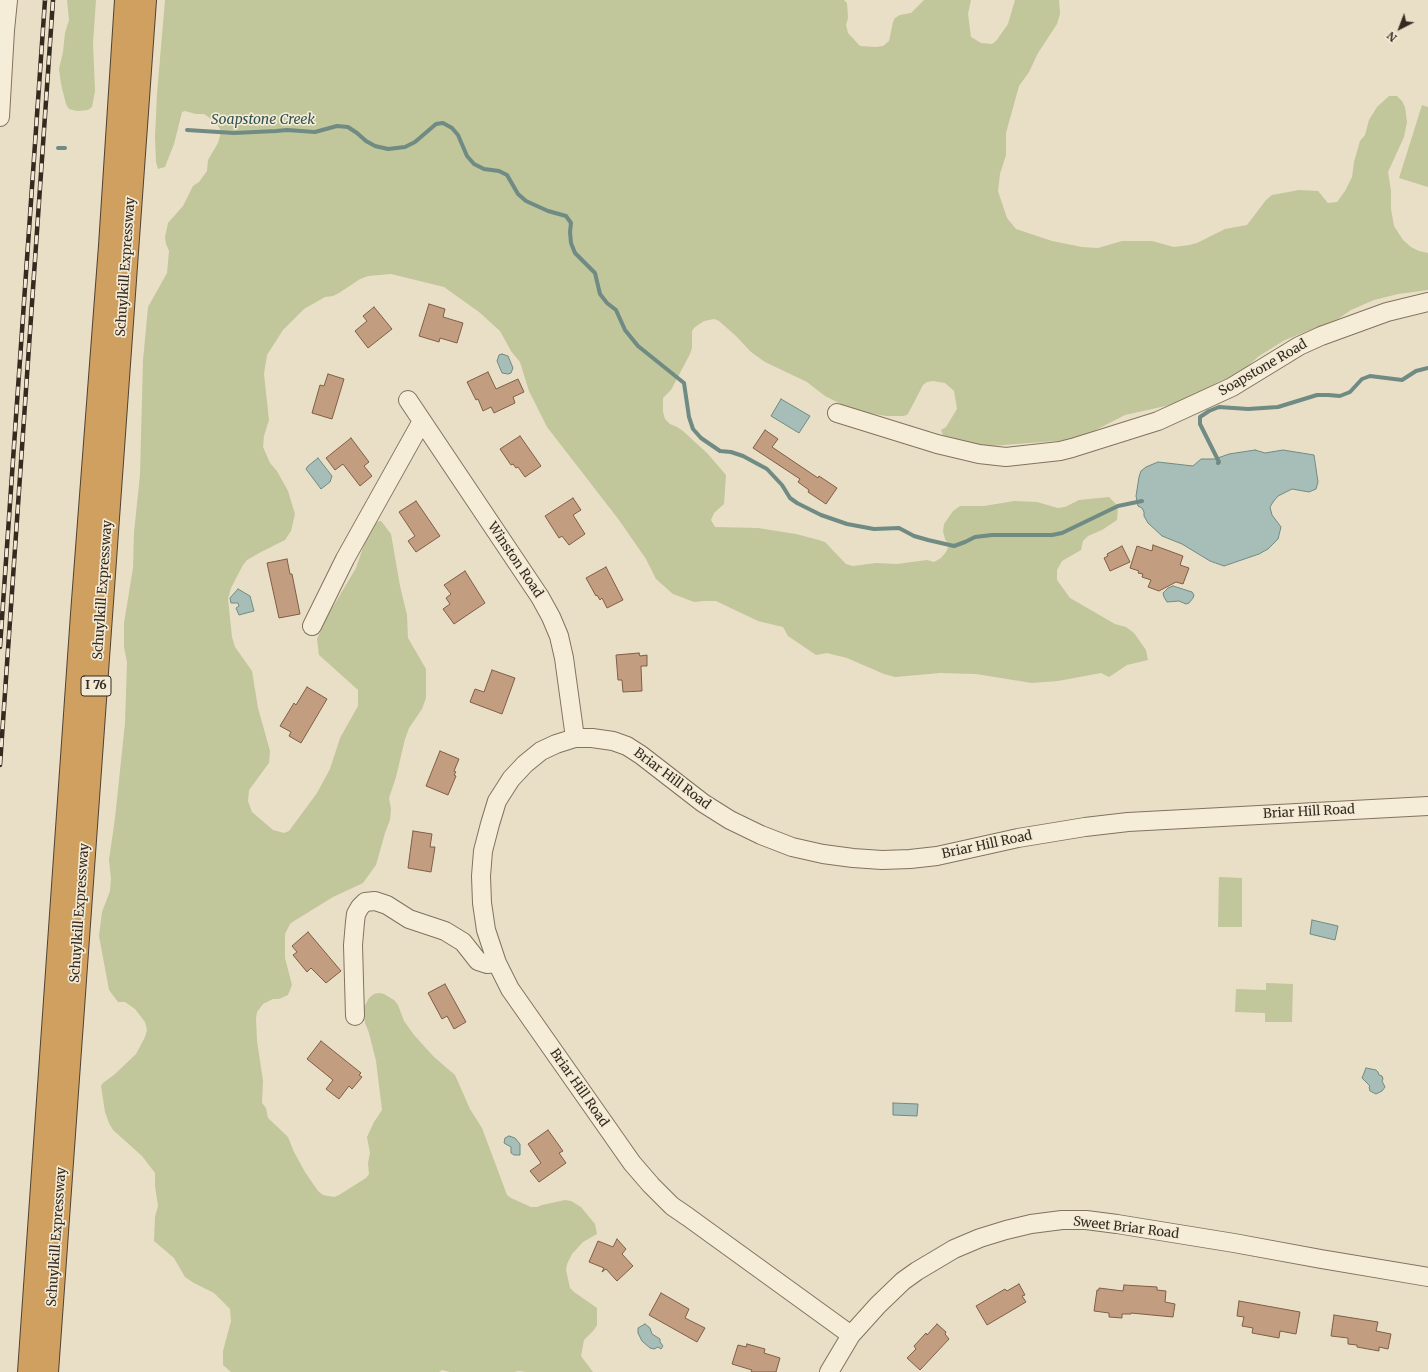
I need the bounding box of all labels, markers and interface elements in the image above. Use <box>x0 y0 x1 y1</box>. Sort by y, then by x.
north arrow <box>1380 8 1420 48</box>
text: N <box>1384 29 1400 45</box>
water label: Soapstone Creek <box>211 112 315 128</box>
street label: Schuylkill Expressway <box>113 197 139 337</box>
street label: Soapstone Road <box>1216 336 1310 400</box>
street label: Winston Road <box>484 519 546 601</box>
street label: Schuylkill Expressway <box>90 520 116 660</box>
road number: I 76 <box>81 676 111 696</box>
street label: Briar Hill Road <box>631 745 713 813</box>
street label: Briar Hill Road <box>1263 802 1355 822</box>
street label: Briar Hill Road <box>940 828 1034 862</box>
street label: Schuylkill Expressway <box>67 843 93 983</box>
street label: Briar Hill Road <box>546 1046 612 1130</box>
street label: Schuylkill Expressway <box>44 1167 70 1307</box>
street label: Sweet Briar Road <box>1072 1214 1180 1242</box>

